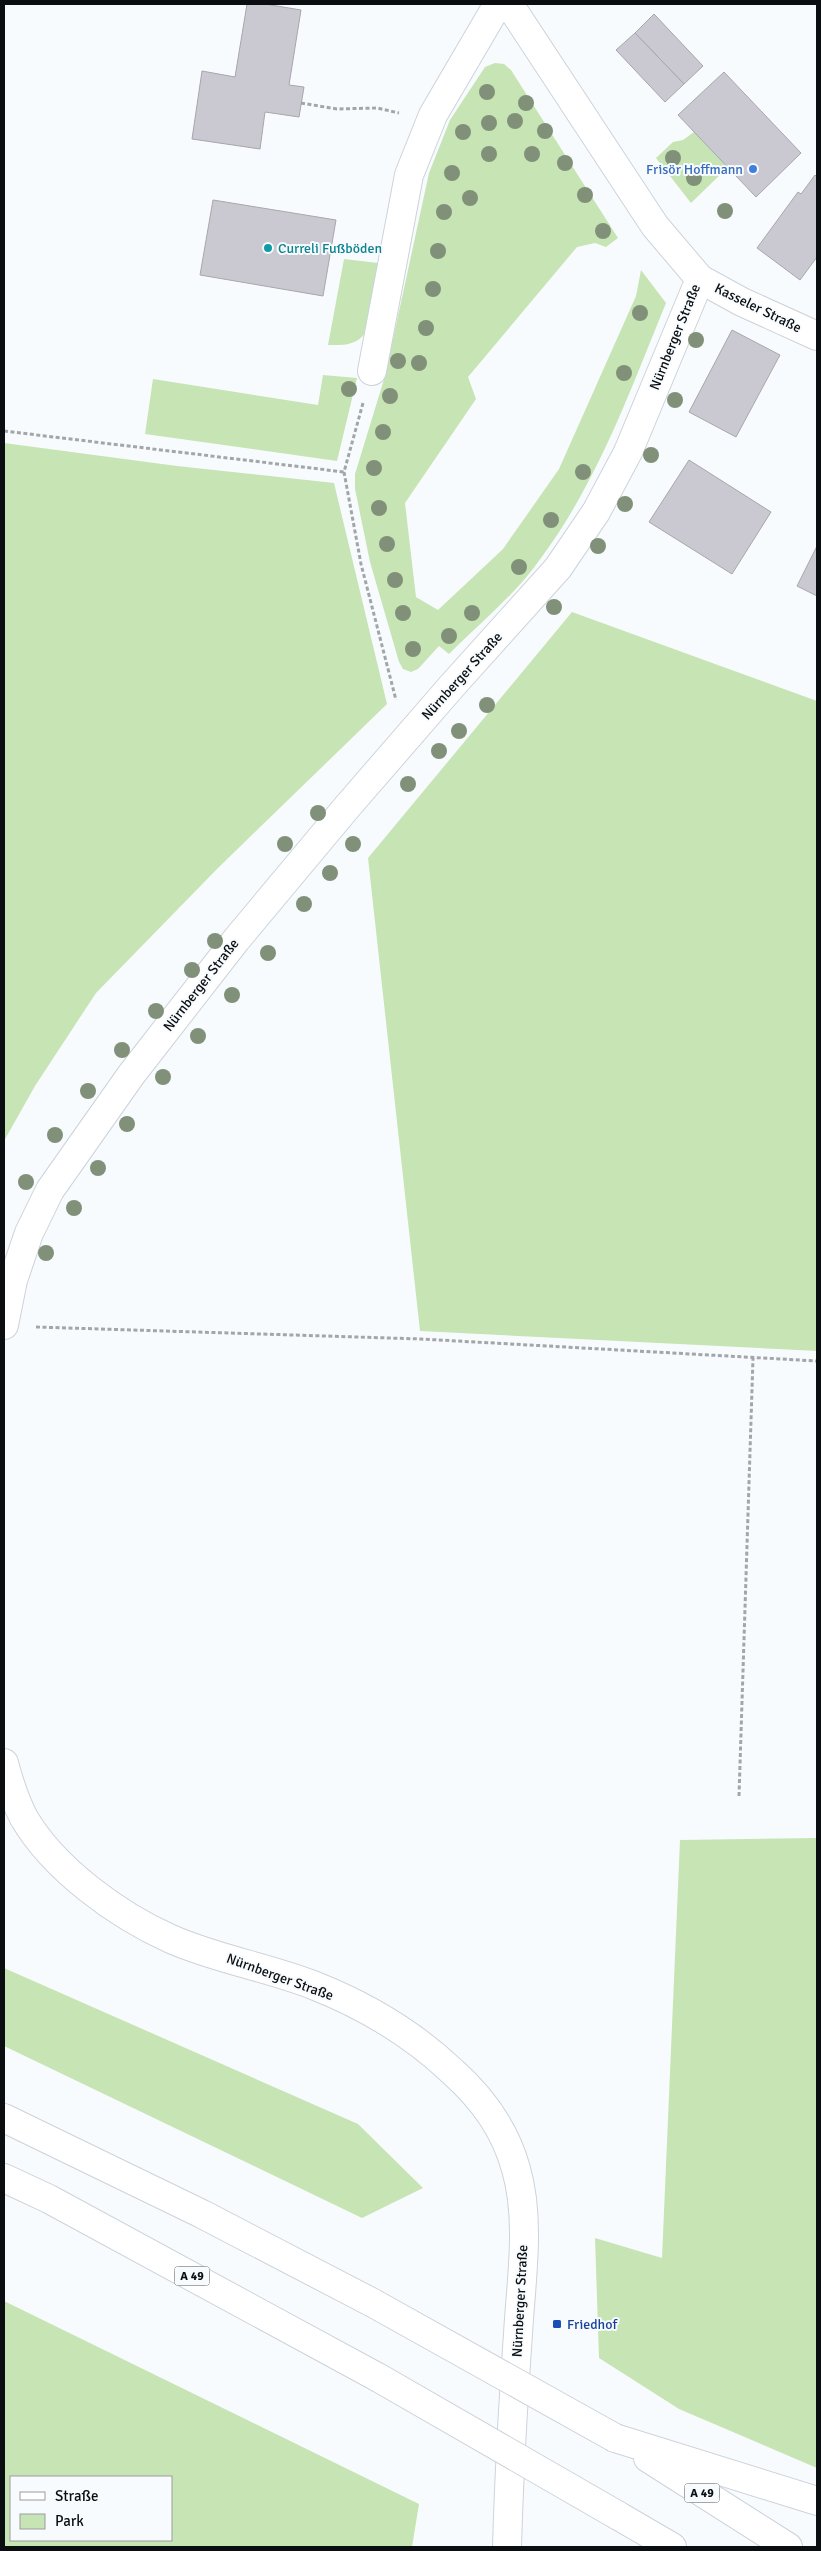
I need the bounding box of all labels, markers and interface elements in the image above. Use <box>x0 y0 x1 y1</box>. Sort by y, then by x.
place label: Frisör Hoffmann <box>646 161 743 178</box>
marker: Frisör Hoffmann <box>747 163 759 175</box>
place label: Curreli Fußböden <box>278 240 382 257</box>
marker: Curreli Fußböden <box>262 242 274 254</box>
street label: Kasseler Straße <box>712 280 804 336</box>
street label: Nürnberger Straße <box>646 282 704 392</box>
street label: Nürnberger Straße <box>418 628 506 724</box>
street label: Nürnberger Straße <box>160 935 242 1035</box>
street label: Nürnberger Straße <box>224 1950 336 2004</box>
street label: Nürnberger Straße <box>509 2244 531 2358</box>
road number: A 49 <box>174 2266 210 2286</box>
place label: Friedhof <box>567 2316 618 2333</box>
marker: Friedhof <box>551 2318 563 2330</box>
legend <box>10 2476 172 2541</box>
road number: A 49 <box>684 2484 720 2502</box>
text: Straße <box>55 2487 99 2505</box>
text: Park <box>55 2512 84 2530</box>

